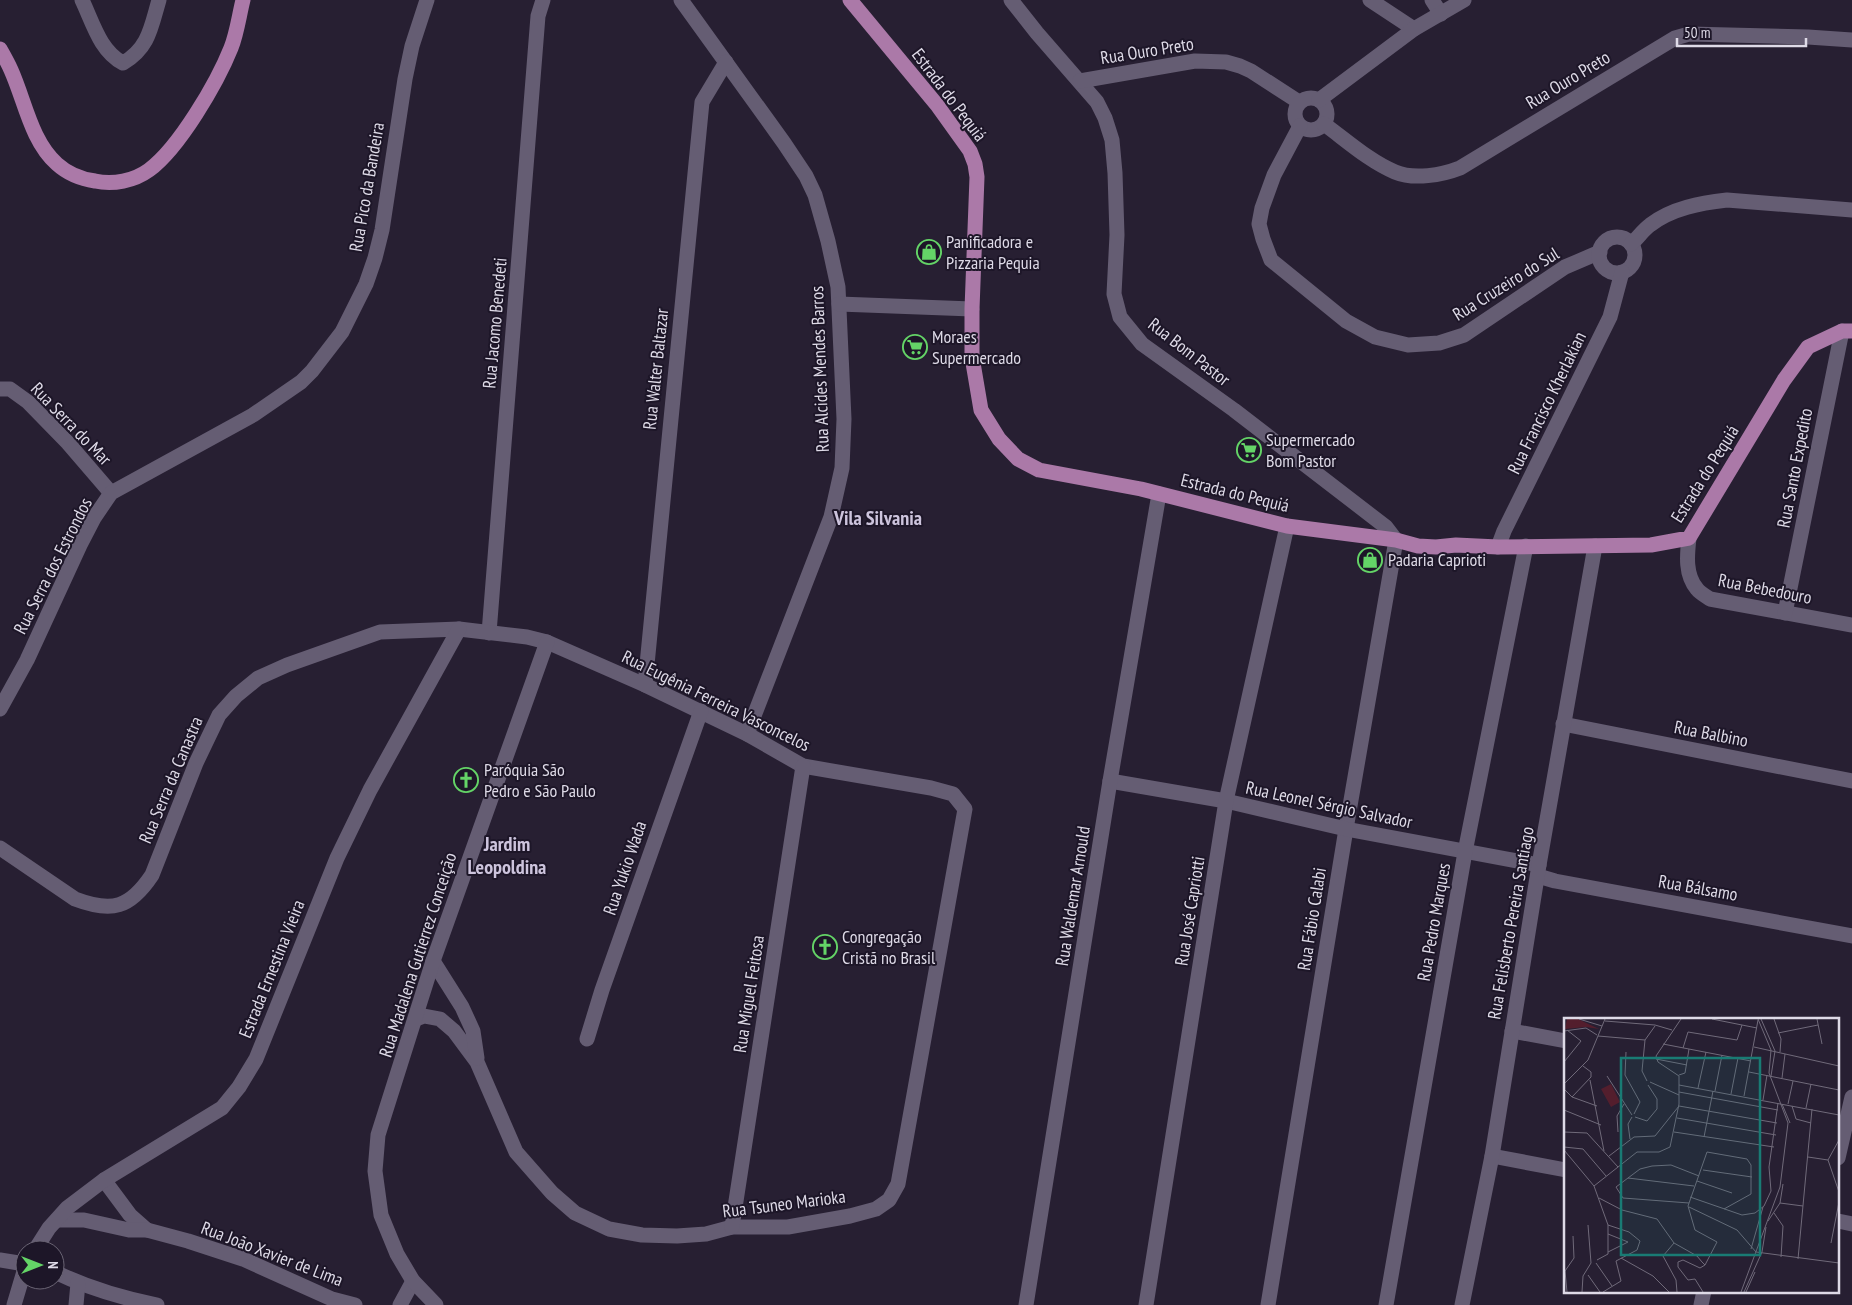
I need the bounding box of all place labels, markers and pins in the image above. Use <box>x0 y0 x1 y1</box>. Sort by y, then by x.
place label: Panificadora e Pizzaria Pequia <box>946 230 1040 274</box>
shop icon: Panificadora e Pizzaria Pequia <box>916 239 942 265</box>
place label: Moraes Supermercado <box>932 325 1021 369</box>
supermarket icon: Moraes Supermercado <box>902 334 928 360</box>
place label: Supermercado Bom Pastor <box>1266 428 1355 472</box>
supermarket icon: Supermercado Bom Pastor <box>1236 437 1262 463</box>
shop icon: Padaria Caprioti <box>1357 547 1383 573</box>
place label: Padaria Caprioti <box>1388 548 1486 571</box>
place label: Paróquia São Pedro e São Paulo <box>484 758 596 802</box>
church icon: Paróquia São Pedro e São Paulo <box>453 767 479 793</box>
place label: Congregação Cristã no Brasil <box>842 925 936 969</box>
church icon: Congregação Cristã no Brasil <box>812 934 838 960</box>

